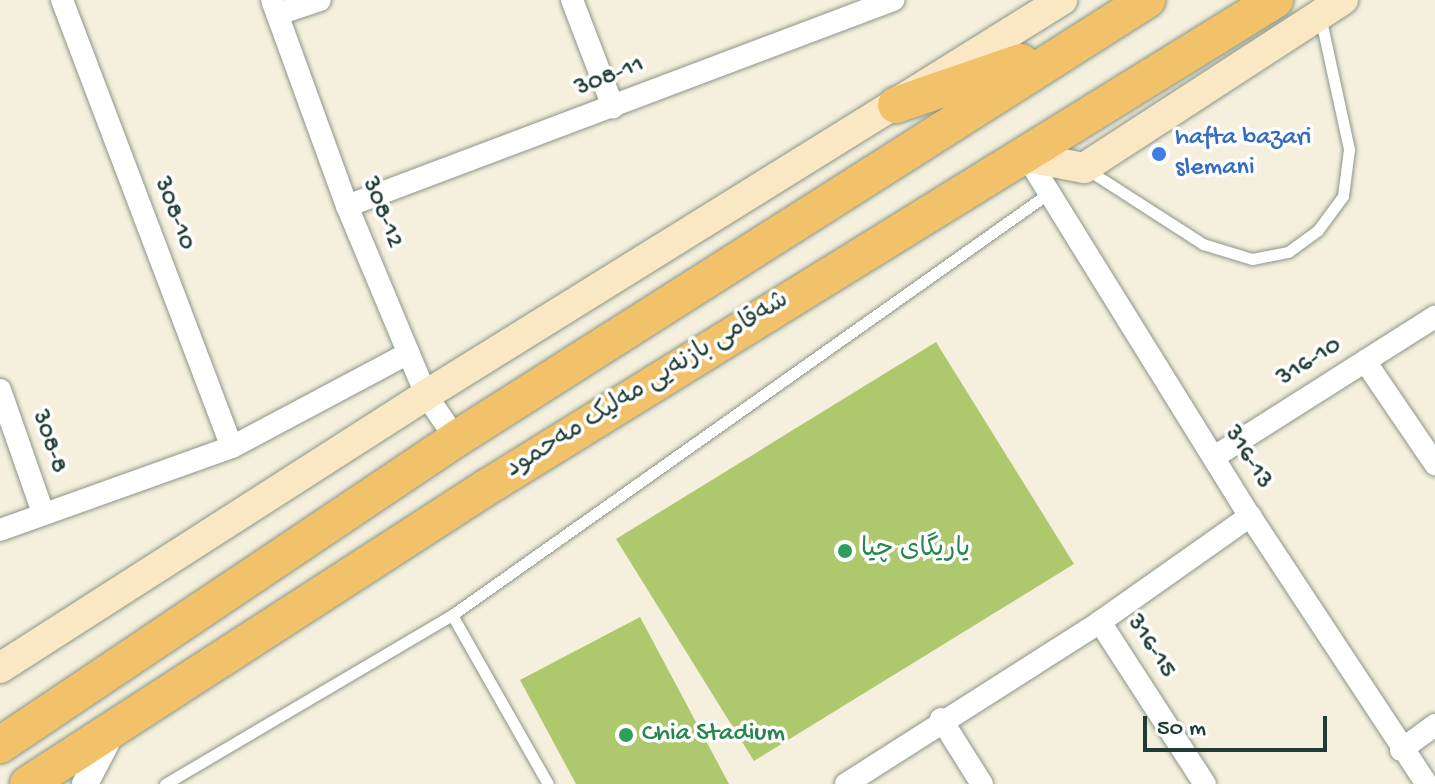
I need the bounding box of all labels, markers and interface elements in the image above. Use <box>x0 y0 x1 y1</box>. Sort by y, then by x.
street label: 308-11 <box>571 51 649 105</box>
place label: hafta bazari slemani <box>1175 123 1311 184</box>
marker: hafta bazari slemani <box>1150 145 1168 163</box>
street label: 308-10 <box>145 173 201 255</box>
street label: 308-12 <box>353 173 409 253</box>
street label: شەقامی بازنەیی مەلیک مەحمود <box>500 286 796 486</box>
street label: 316-10 <box>1272 331 1348 395</box>
street label: 308-8 <box>23 406 73 478</box>
street label: 316-13 <box>1215 420 1279 496</box>
place label: یاریگای چیا <box>861 535 970 567</box>
marker: یاریگای چیا <box>836 542 854 560</box>
street label: 316-15 <box>1118 609 1182 685</box>
scale bar <box>1147 700 1331 750</box>
text: 50 m <box>1157 715 1206 744</box>
place label: Chia Stadium <box>642 719 785 751</box>
marker: Chia Stadium <box>617 726 635 744</box>

